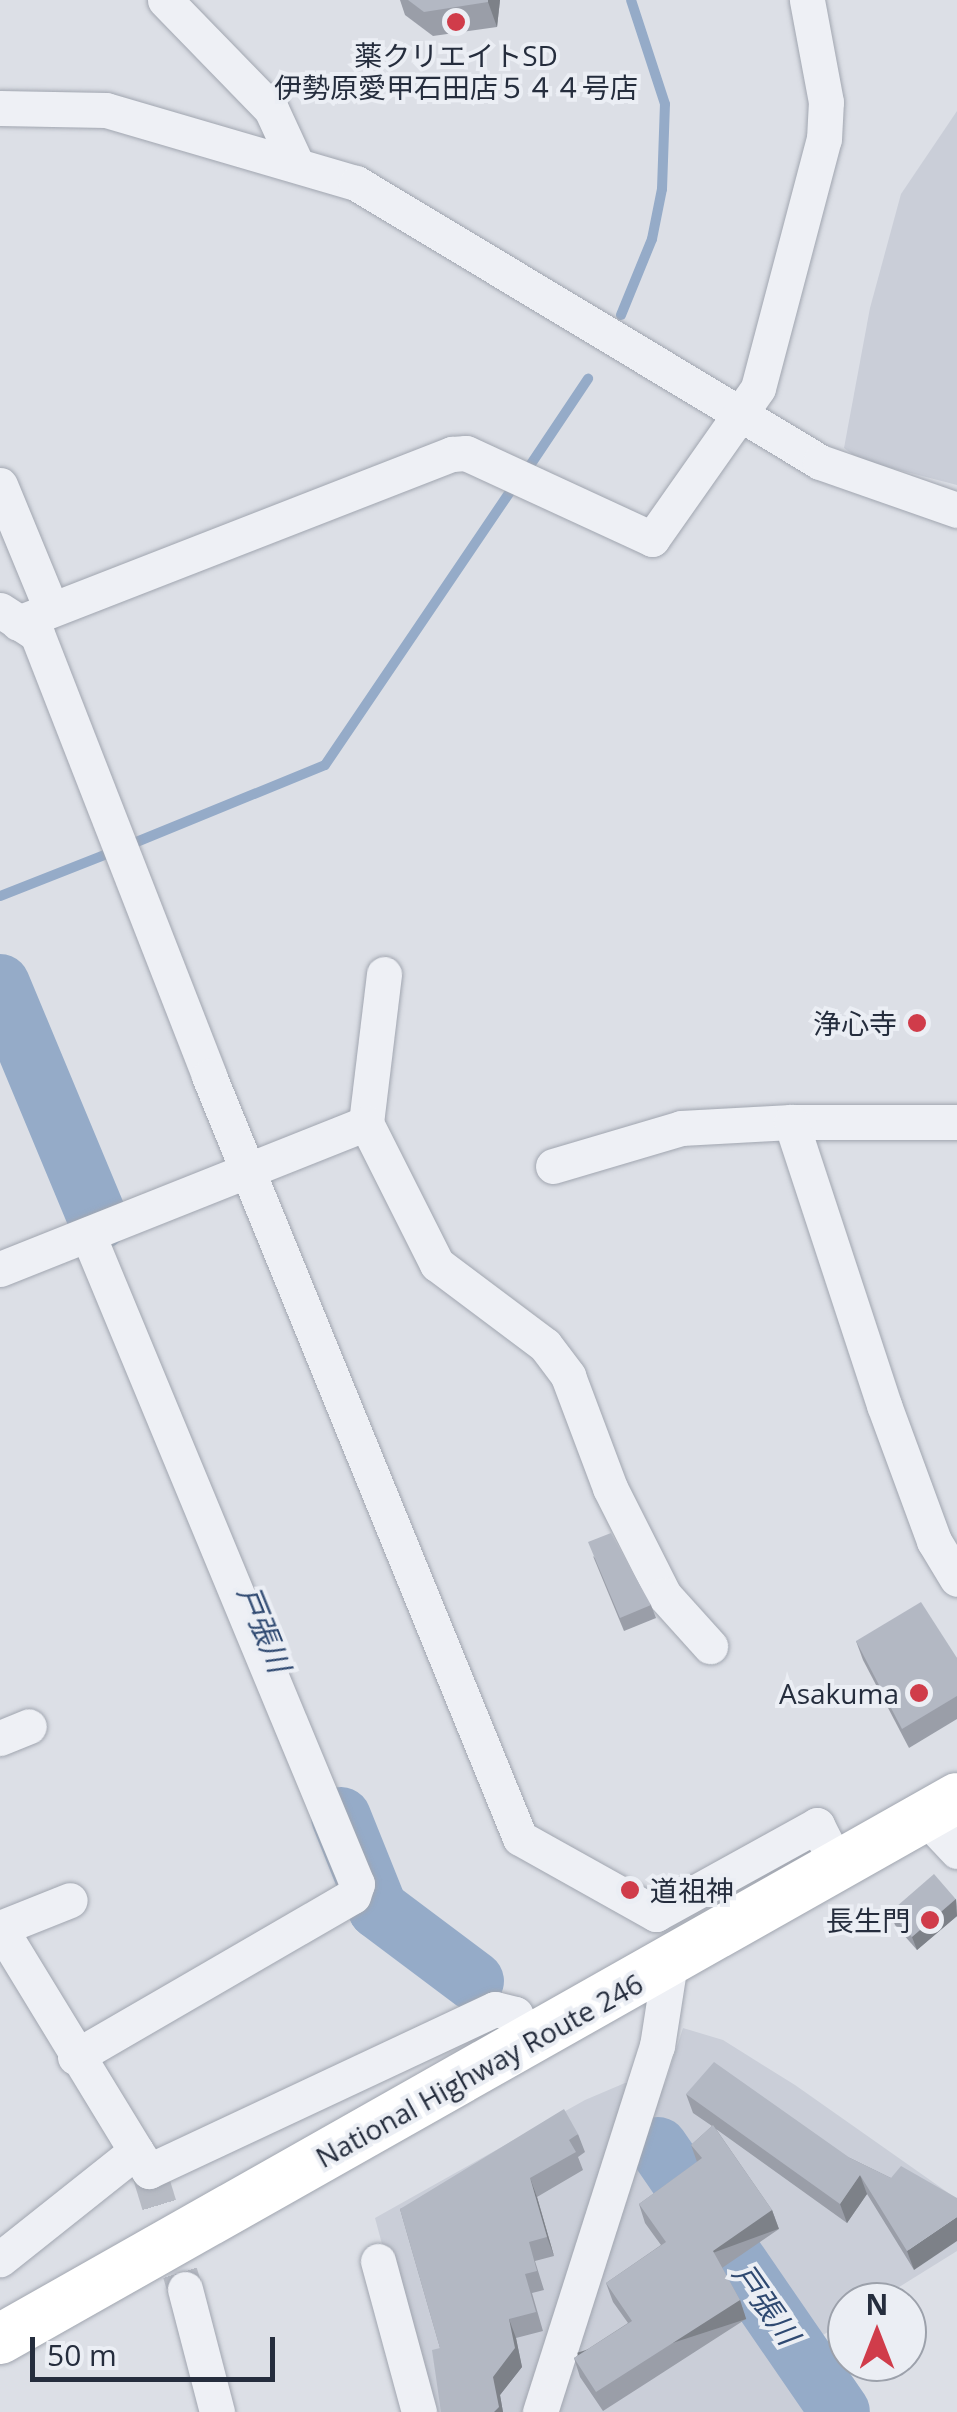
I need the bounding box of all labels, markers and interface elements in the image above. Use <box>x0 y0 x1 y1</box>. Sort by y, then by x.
marker: 薬クリエイトSD 伊勢原愛甲石田店５４４号店 <box>445 11 467 33</box>
place label: 薬クリエイトSD 伊勢原愛甲石田店５４４号店 <box>274 38 638 104</box>
place label: 浄心寺 <box>813 1006 897 1040</box>
marker: 浄心寺 <box>906 1012 928 1034</box>
water label: 戸張川 <box>230 1581 298 1677</box>
place label: Asakuma <box>779 1676 899 1710</box>
marker: Asakuma <box>908 1682 930 1704</box>
place label: 道祖神 <box>650 1873 734 1907</box>
marker: 道祖神 <box>619 1879 641 1901</box>
place label: 長生門 <box>826 1903 910 1937</box>
marker: 長生門 <box>919 1909 941 1931</box>
street label: National Highway Route 246 <box>310 1966 648 2174</box>
water label: 戸張川 <box>725 2257 807 2351</box>
north arrow <box>827 2282 927 2382</box>
text: N <box>866 2285 888 2323</box>
scale bar <box>35 2317 280 2379</box>
text: 50 m <box>47 2334 117 2375</box>

